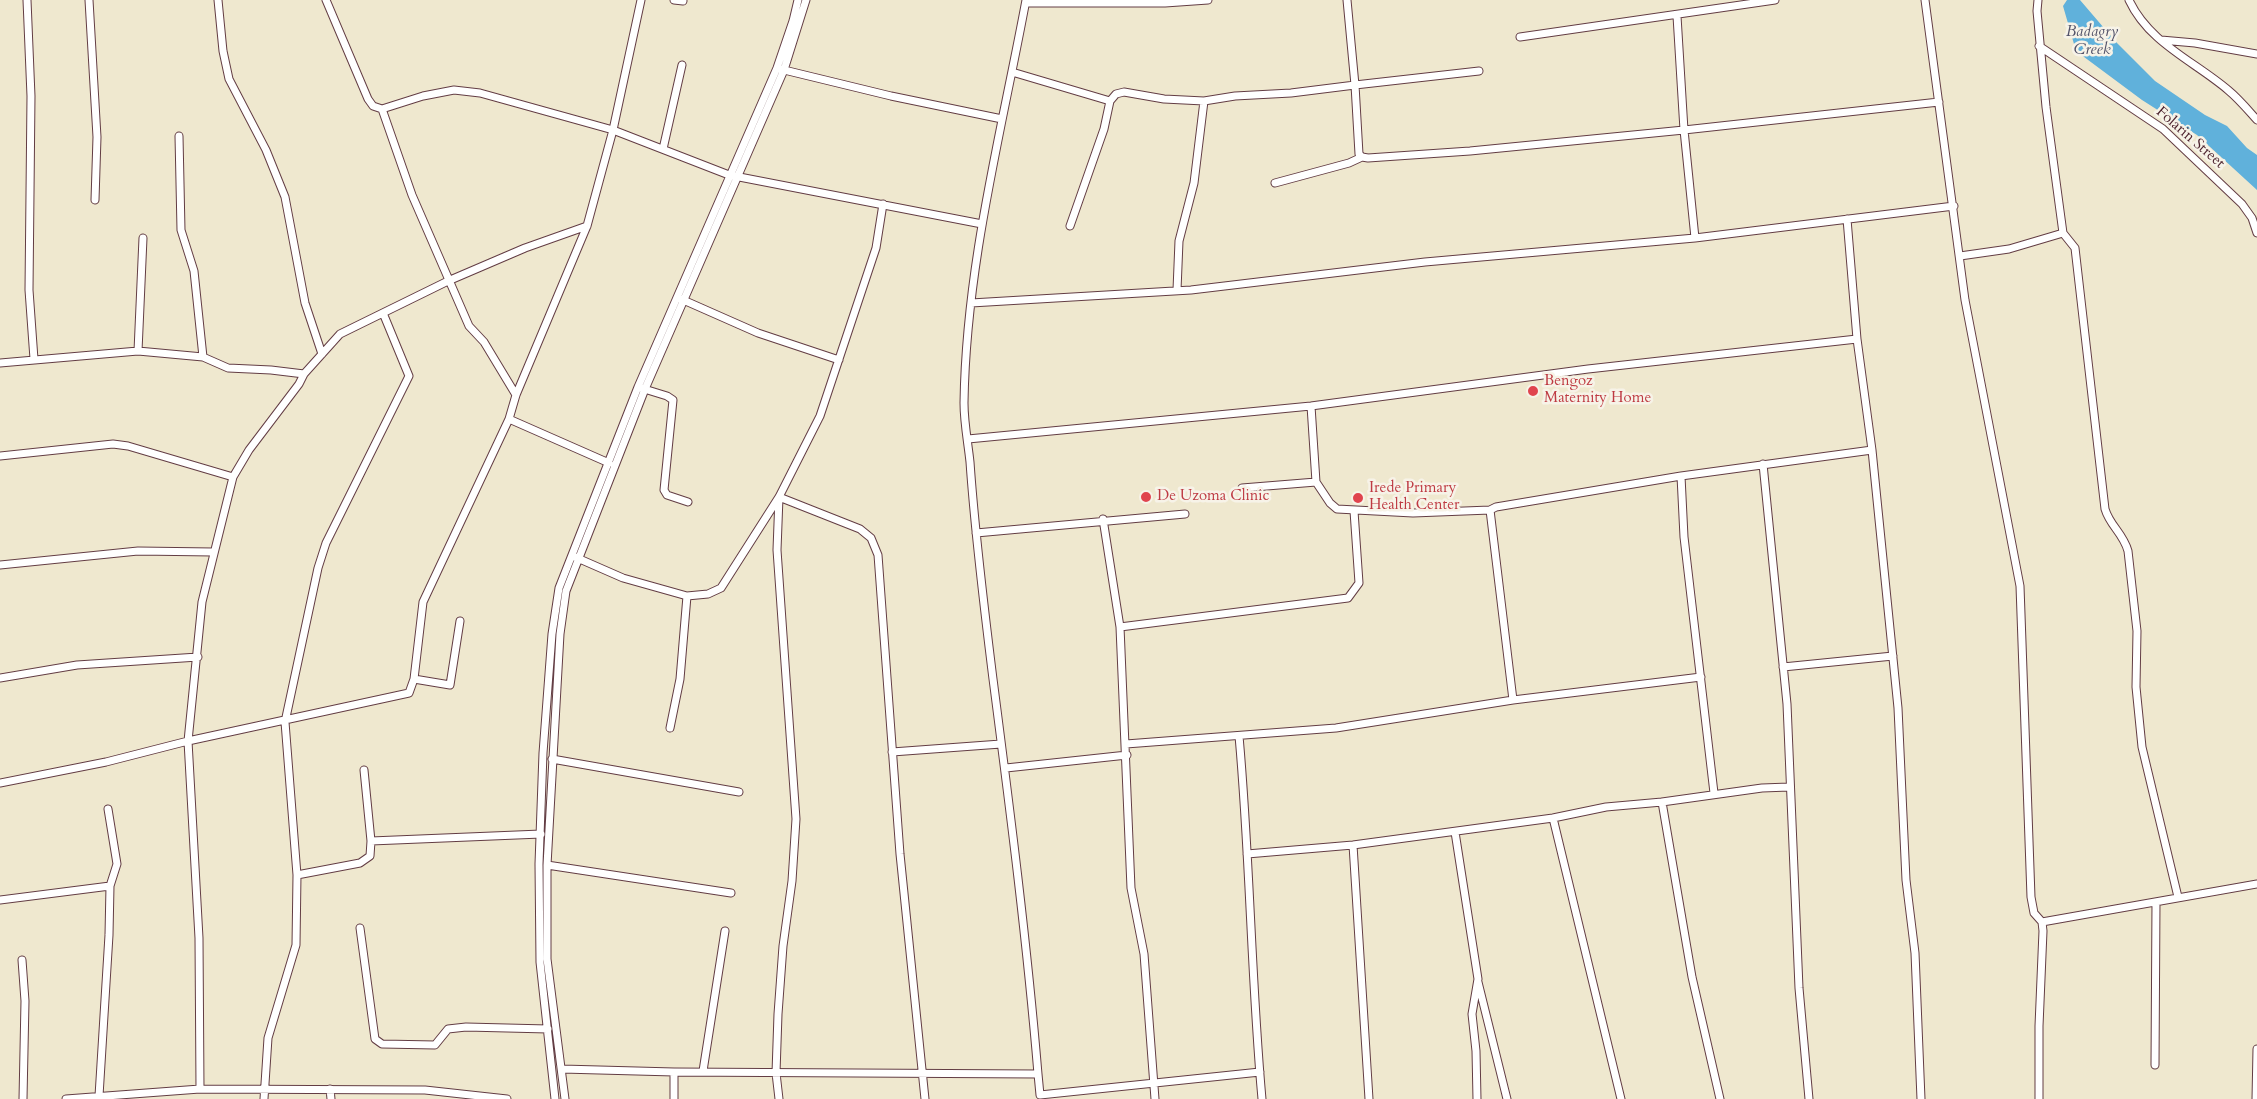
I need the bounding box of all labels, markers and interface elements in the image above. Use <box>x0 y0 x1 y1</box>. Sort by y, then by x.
water label: Badagry Creek <box>2066 22 2118 60</box>
street label: Folarin Street <box>2152 103 2228 173</box>
place label: Bengoz Maternity Home <box>1544 373 1651 408</box>
marker: Bengoz Maternity Home <box>1526 384 1540 398</box>
place label: Irede Primary Health Center <box>1369 480 1459 515</box>
place label: De Uzoma Clinic <box>1157 488 1269 506</box>
marker: De Uzoma Clinic <box>1139 490 1153 504</box>
marker: Irede Primary Health Center <box>1351 491 1365 505</box>

